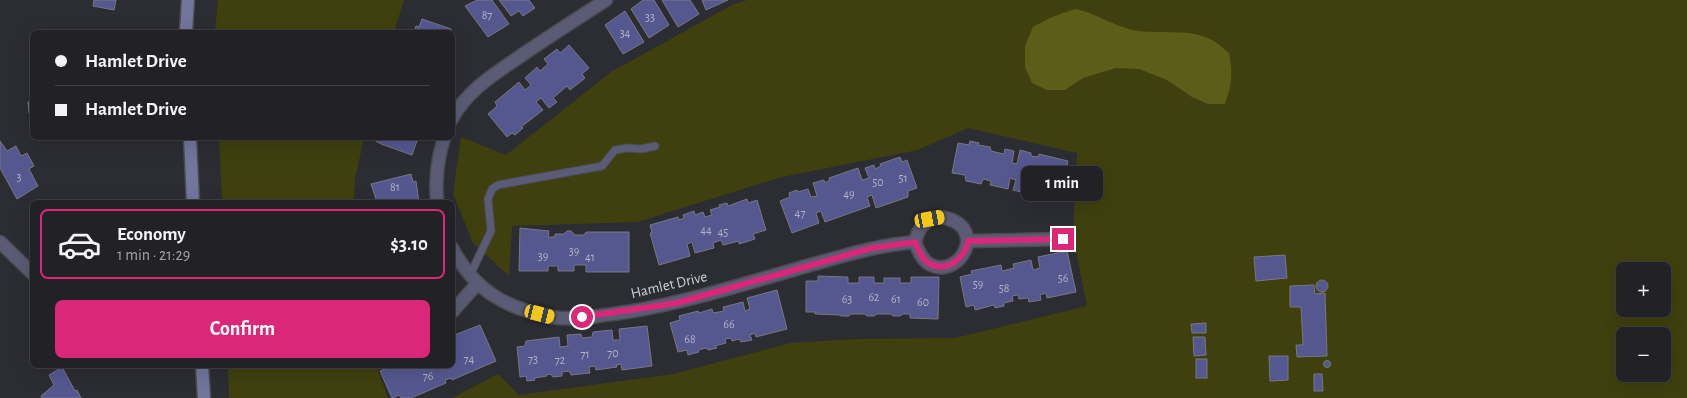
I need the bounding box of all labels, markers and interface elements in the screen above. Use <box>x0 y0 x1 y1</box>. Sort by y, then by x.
house number: 87 <box>482 9 492 21</box>
house number: 33 <box>645 11 655 23</box>
house number: 34 <box>620 27 631 39</box>
text: Hamlet Drive <box>85 52 187 71</box>
text: Hamlet Drive <box>85 100 187 119</box>
callout: 1 min <box>1022 166 1104 202</box>
house number: 3 <box>17 171 22 183</box>
house number: 51 <box>898 172 908 184</box>
text: 1 min <box>1045 175 1079 191</box>
house number: 50 <box>872 176 884 188</box>
house number: 81 <box>390 181 400 193</box>
house number: 49 <box>843 188 855 200</box>
house number: 47 <box>795 207 805 219</box>
car <box>913 209 946 229</box>
icon: car <box>57 222 102 267</box>
house number: 44 <box>700 224 712 236</box>
text: Economy <box>117 225 186 244</box>
house number: 45 <box>718 226 728 238</box>
route end <box>1052 228 1074 250</box>
text: $3.10 <box>390 235 428 254</box>
house number: 39 <box>569 245 580 257</box>
text: 1 min · 21:29 <box>117 247 190 263</box>
house number: 39 <box>538 250 549 262</box>
house number: 41 <box>585 251 595 263</box>
map controls <box>1616 262 1671 382</box>
button: + <box>1616 262 1671 317</box>
street label: Hamlet Drive <box>629 269 709 301</box>
house number: 56 <box>1058 272 1069 284</box>
house number: 59 <box>973 278 984 290</box>
house number: 58 <box>999 282 1010 294</box>
house number: 62 <box>868 291 880 303</box>
house number: 63 <box>842 293 852 305</box>
house number: 61 <box>891 293 901 305</box>
house number: 60 <box>917 296 929 308</box>
button: Confirm <box>55 300 430 358</box>
car <box>523 303 556 325</box>
route start <box>571 306 593 328</box>
house number: 66 <box>723 318 735 330</box>
button: − <box>1616 327 1671 382</box>
house number: 68 <box>684 333 696 345</box>
house number: 70 <box>607 347 619 359</box>
house number: 71 <box>580 348 590 360</box>
house number: 74 <box>464 353 475 365</box>
house number: 73 <box>528 353 538 365</box>
house number: 72 <box>555 354 566 366</box>
house number: 76 <box>423 370 434 382</box>

